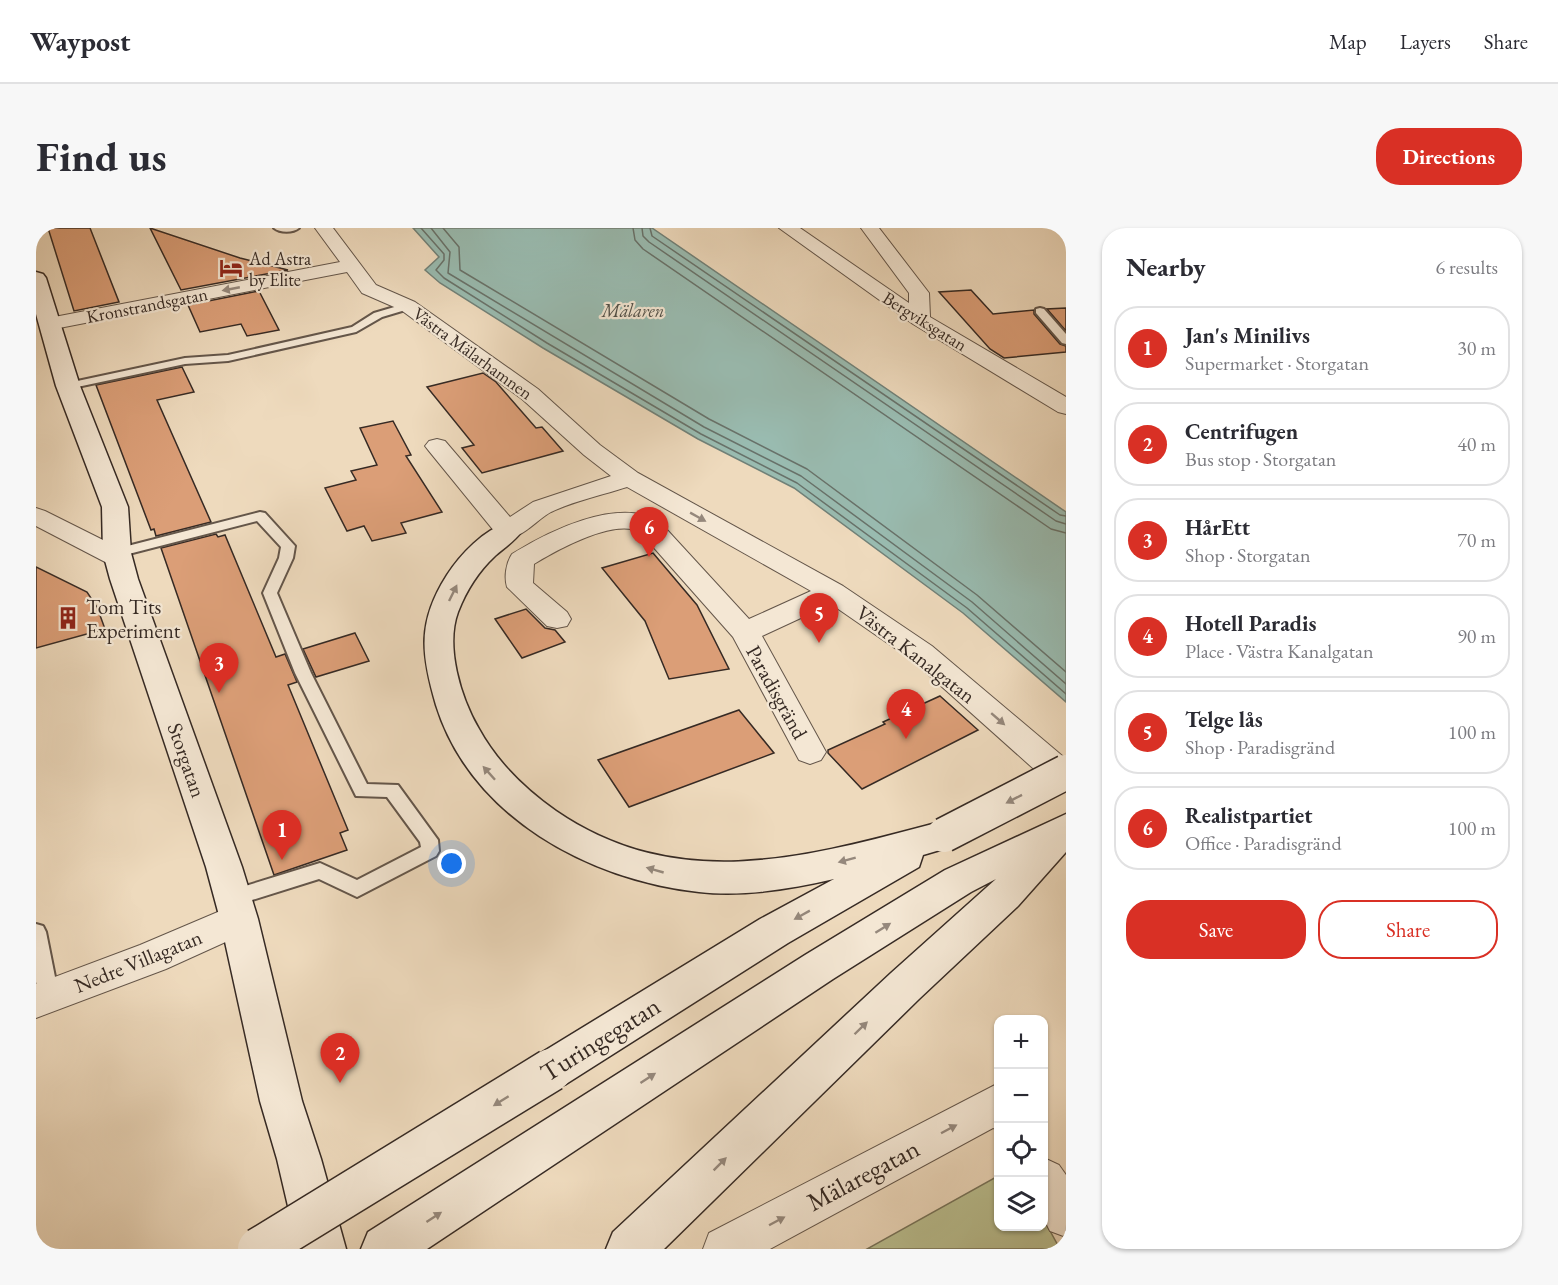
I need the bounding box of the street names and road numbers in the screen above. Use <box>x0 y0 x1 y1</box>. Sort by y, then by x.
street label: Kronstrandsgatan <box>84 282 210 328</box>
street label: Bergviksgatan <box>878 286 972 356</box>
street label: Västra Mälarhamnen <box>408 302 538 405</box>
street label: Västra Kanalgatan <box>851 599 981 709</box>
street label: Paradisgränd <box>740 640 814 744</box>
street label: Storgatan <box>162 719 212 801</box>
street label: Nedre Villagatan <box>70 923 206 999</box>
street label: Turingegatan <box>534 989 667 1089</box>
street label: Mälaregatan <box>801 1131 925 1219</box>

